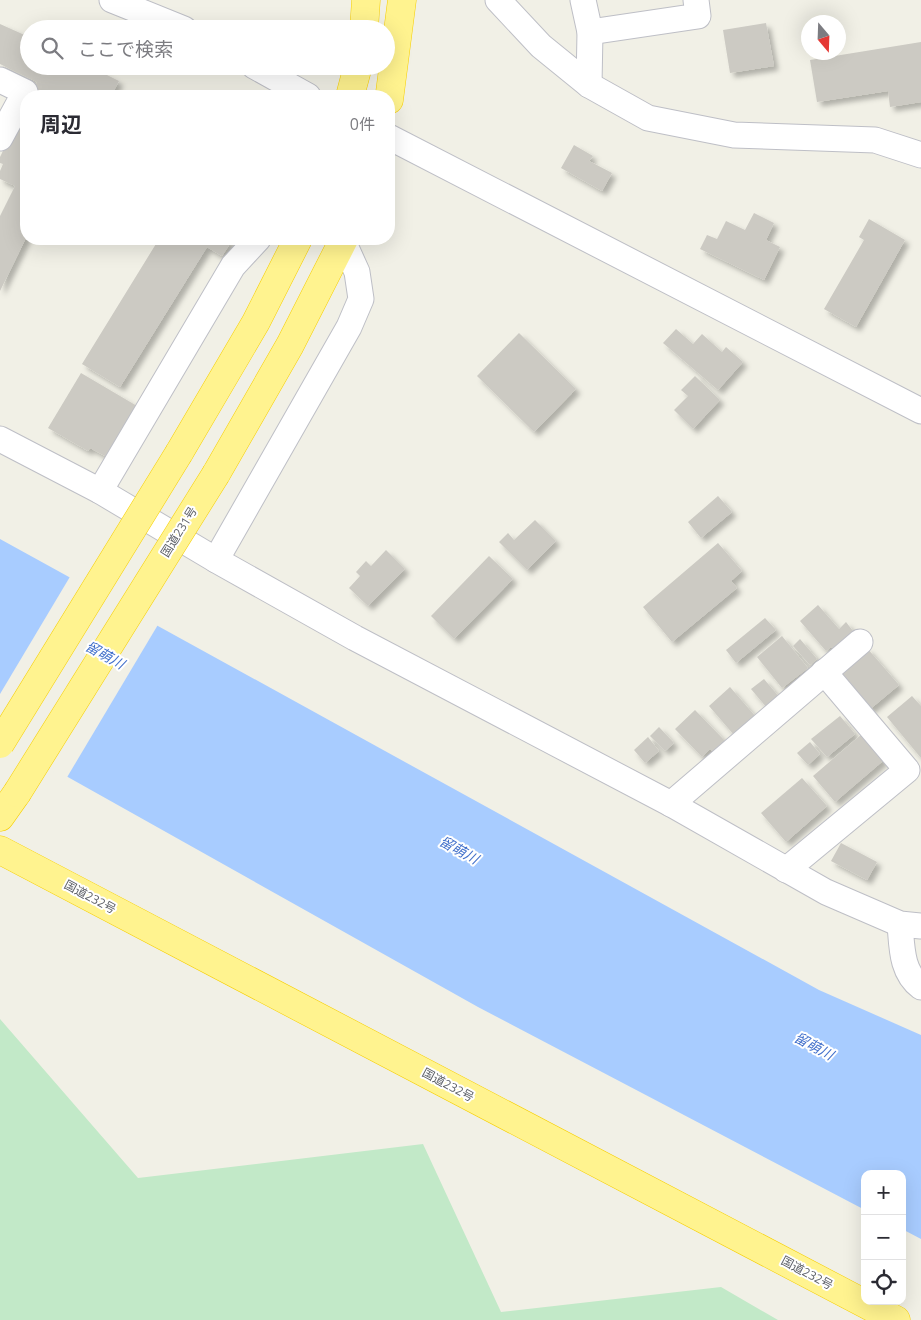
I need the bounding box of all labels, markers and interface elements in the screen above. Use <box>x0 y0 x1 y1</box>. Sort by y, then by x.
north arrow <box>801 15 846 60</box>
search box <box>20 20 395 75</box>
icon: search <box>38 34 66 62</box>
text: ここで検索 <box>78 36 173 62</box>
text: 周辺 <box>40 110 82 138</box>
text: 0件 <box>350 113 375 135</box>
street label: 国道231号 <box>156 503 201 560</box>
water label: 留萌川 <box>82 636 130 674</box>
water label: 留萌川 <box>436 831 484 869</box>
street label: 国道232号 <box>61 876 119 917</box>
water label: 留萌川 <box>791 1027 839 1065</box>
street label: 国道232号 <box>419 1064 477 1105</box>
map controls <box>861 1170 906 1305</box>
button: + <box>861 1170 906 1215</box>
button: − <box>861 1215 906 1260</box>
street label: 国道232号 <box>778 1252 836 1293</box>
button: locate <box>861 1260 906 1305</box>

